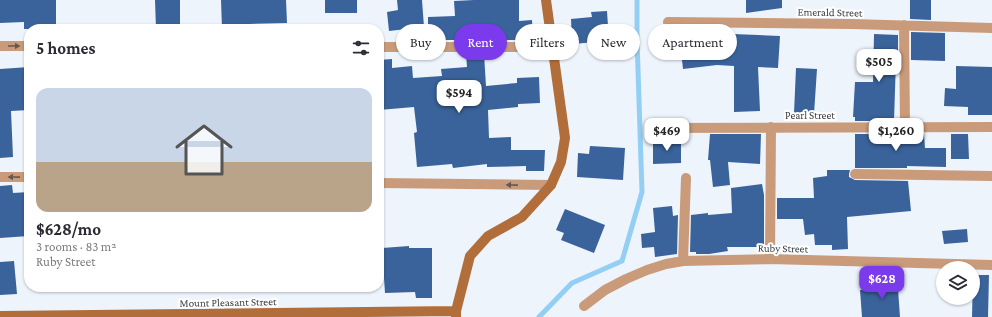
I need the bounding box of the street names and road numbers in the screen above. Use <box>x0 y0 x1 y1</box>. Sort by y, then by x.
street label: Emerald Street <box>797 5 863 19</box>
street label: Pearl Street <box>785 109 835 121</box>
street label: Ruby Street <box>758 242 809 255</box>
street label: Mount Pleasant Street <box>179 295 277 309</box>

